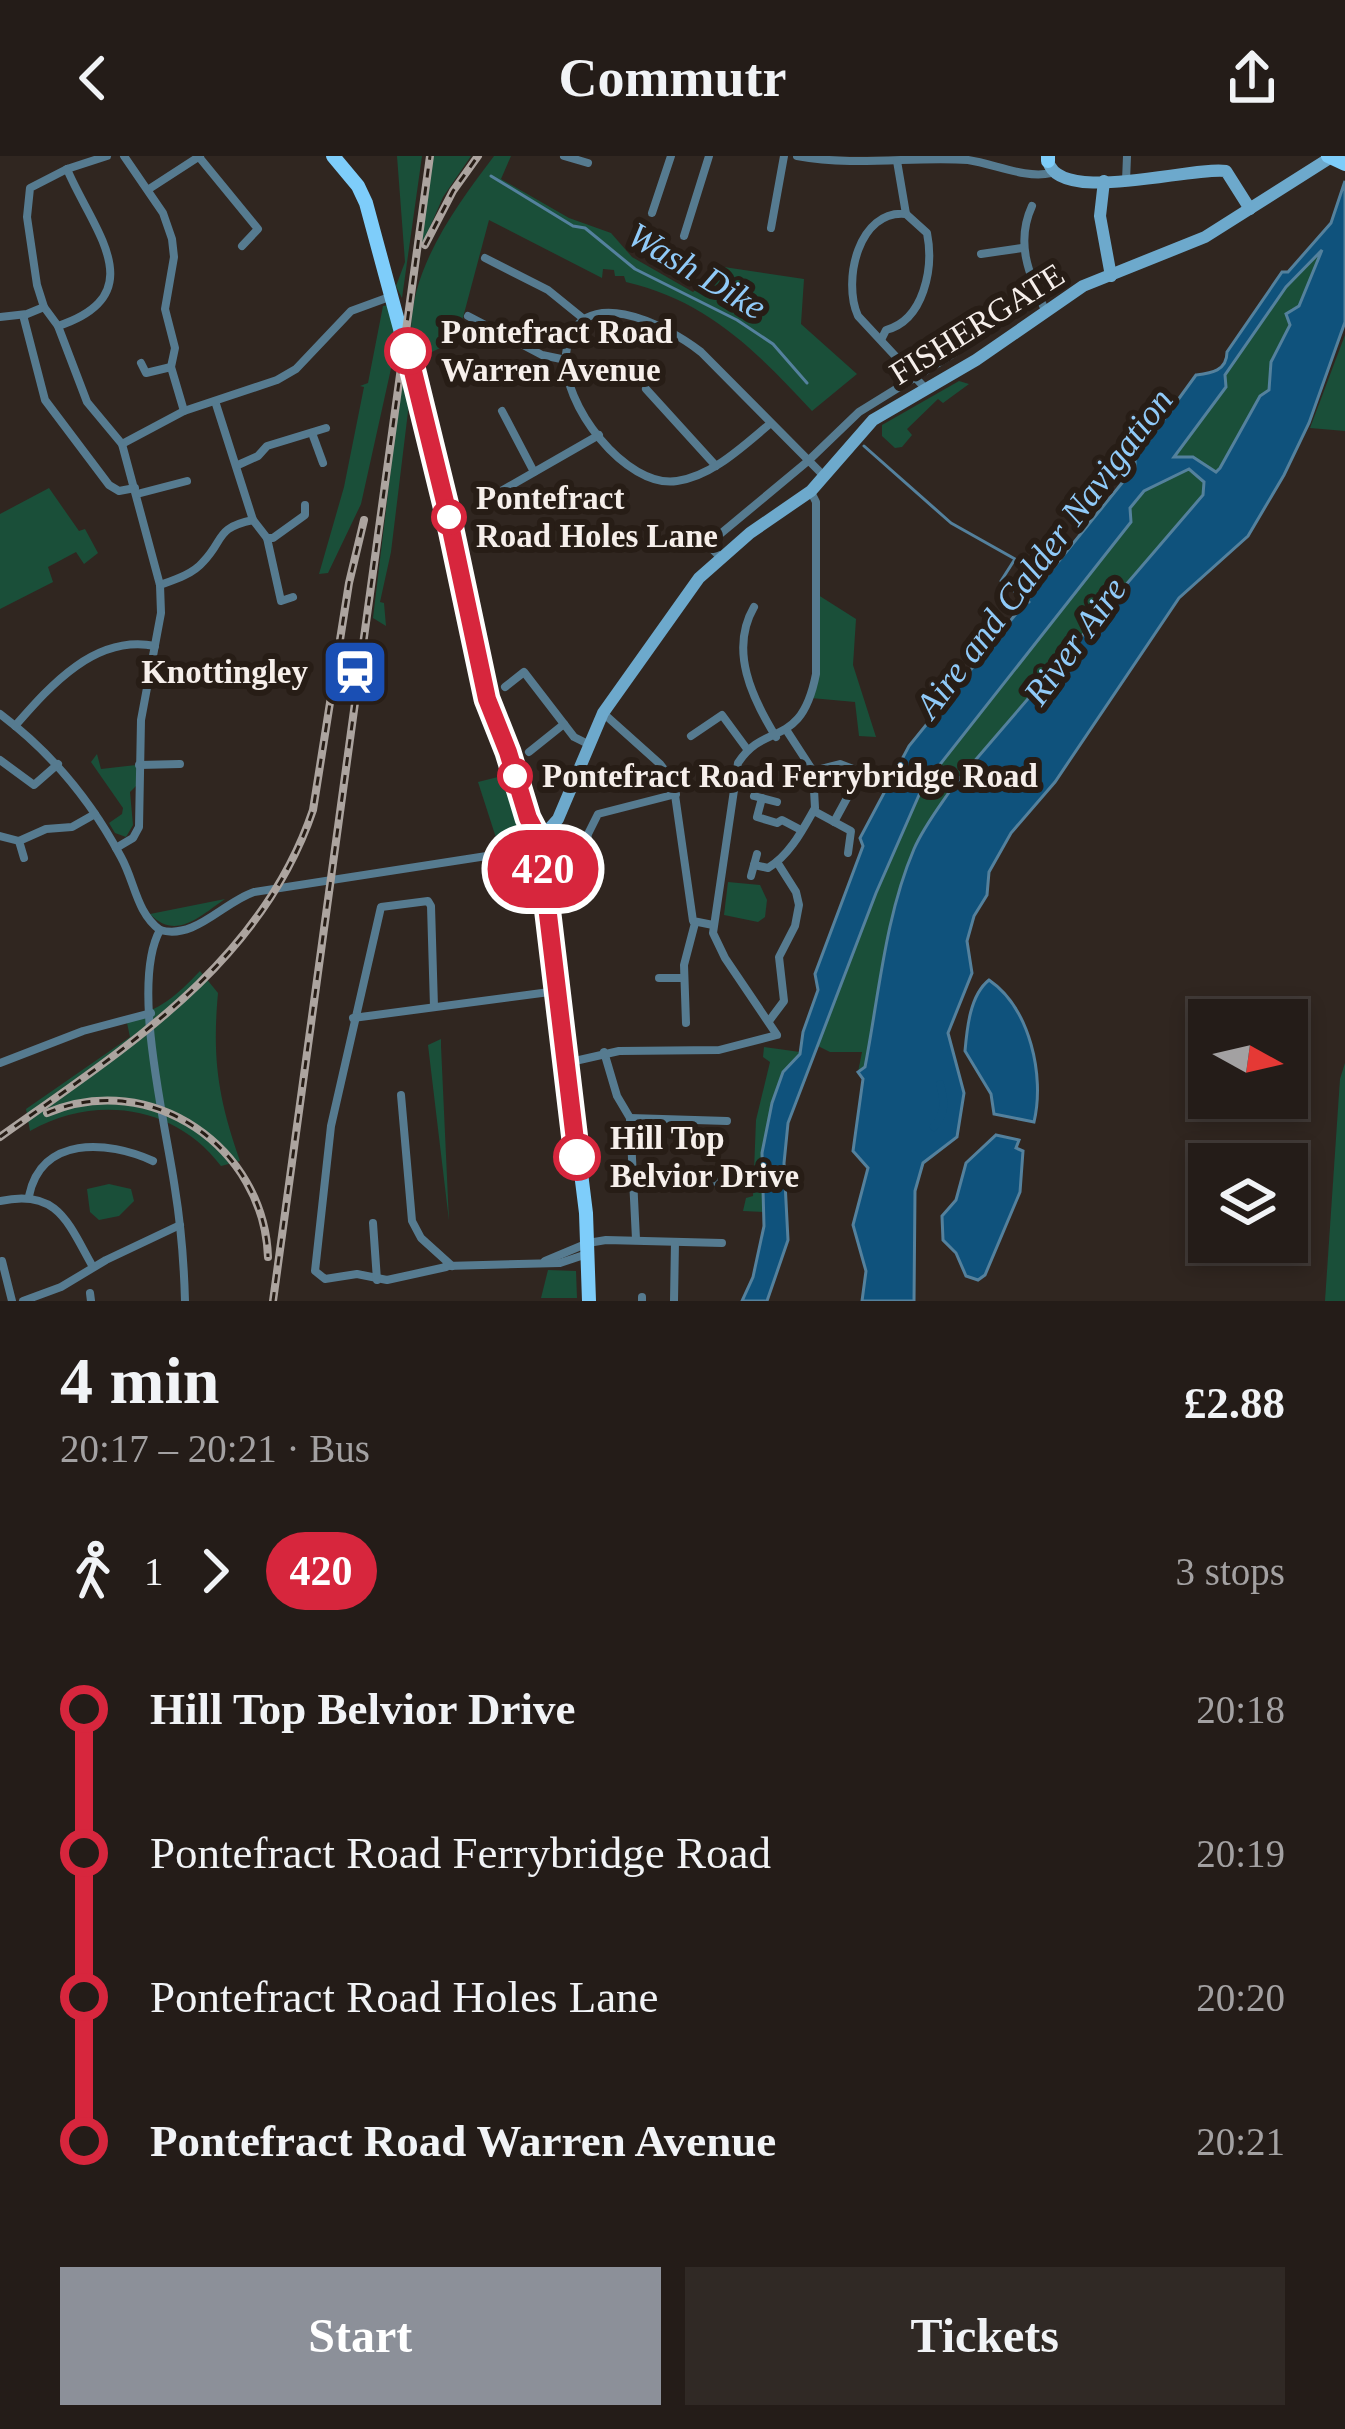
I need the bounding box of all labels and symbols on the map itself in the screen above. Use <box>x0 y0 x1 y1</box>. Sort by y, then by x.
water label: Wash Dike <box>621 214 773 328</box>
street label: FISHERGATE <box>883 256 1071 392</box>
place label: Pontefract Road Warren Avenue <box>441 314 673 388</box>
marker: Pontefract Road Warren Avenue <box>386 329 430 373</box>
water label: Aire and Calder Navigation <box>906 381 1181 727</box>
place label: Pontefract Road Holes Lane <box>476 480 718 554</box>
marker: Pontefract Road Holes Lane <box>433 501 465 533</box>
water label: River Aire <box>1015 570 1134 713</box>
station icon: Knottingley <box>320 637 390 707</box>
place label: Knottingley <box>141 654 308 690</box>
place label: Pontefract Road Ferrybridge Road <box>542 758 1038 794</box>
marker: Pontefract Road Ferrybridge Road <box>499 760 531 792</box>
line badge: 420 <box>474 830 612 908</box>
north arrow <box>1188 999 1308 1119</box>
place label: Hill Top Belvior Drive <box>610 1120 799 1194</box>
marker: Hill Top Belvior Drive <box>555 1135 599 1179</box>

